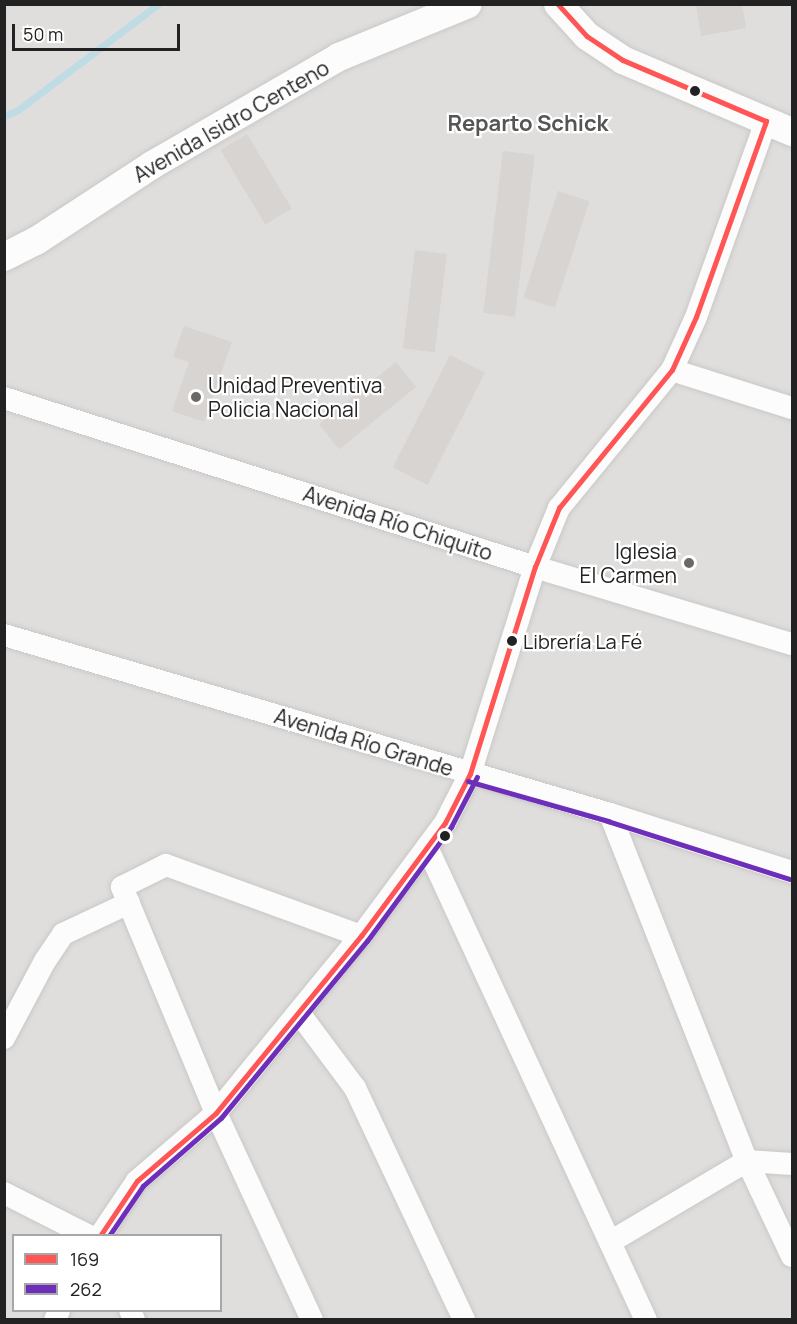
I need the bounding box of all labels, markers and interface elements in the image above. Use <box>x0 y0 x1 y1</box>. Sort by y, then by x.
scale bar <box>15 12 183 50</box>
text: 50 m <box>23 22 63 46</box>
street label: Avenida Isidro Centeno <box>129 55 333 187</box>
unlabelled marker <box>689 85 701 97</box>
district label: Reparto Schick <box>448 111 608 137</box>
place label: Unidad Preventiva Policia Nacional <box>208 372 382 422</box>
marker: Unidad Preventiva Policia Nacional <box>189 390 203 404</box>
street label: Avenida Río Chiquito <box>300 480 496 566</box>
place label: Iglesia El Carmen <box>579 538 677 588</box>
marker: Iglesia El Carmen <box>682 556 696 570</box>
place label: Librería La Fé <box>523 629 642 653</box>
marker: Librería La Fé <box>506 635 518 647</box>
street label: Avenida Río Grande <box>271 703 457 781</box>
unlabelled marker <box>439 830 451 842</box>
legend <box>12 1234 222 1312</box>
text: 169 <box>70 1247 99 1271</box>
text: 262 <box>70 1277 102 1301</box>

